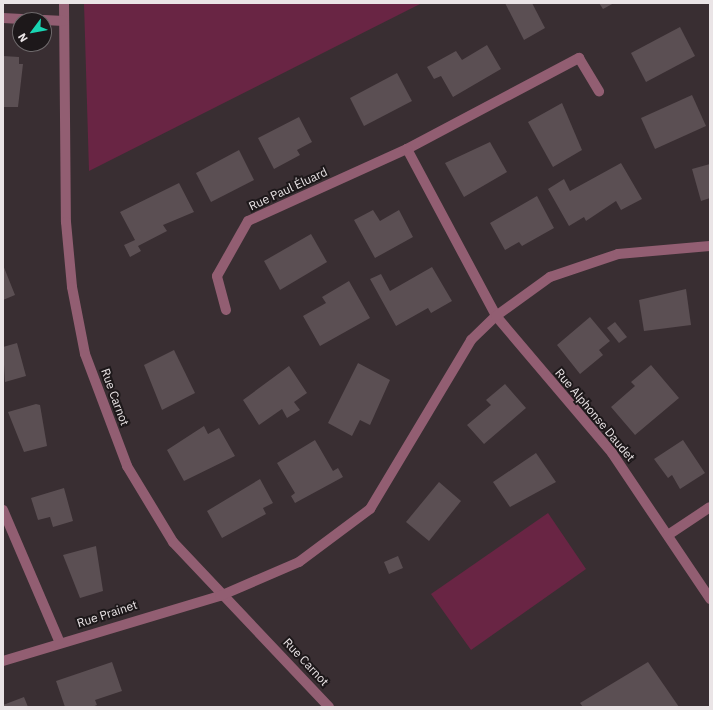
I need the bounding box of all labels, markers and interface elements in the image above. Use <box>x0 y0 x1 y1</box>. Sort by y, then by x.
north arrow <box>12 12 52 52</box>
text: N <box>15 31 31 45</box>
street label: Rue Paul Éluard <box>246 164 330 214</box>
street label: Rue Carnot <box>98 366 132 428</box>
street label: Rue Alphonse Daudet <box>552 366 638 464</box>
street label: Rue Prainet <box>75 598 139 630</box>
street label: Rue Carnot <box>280 635 332 689</box>

